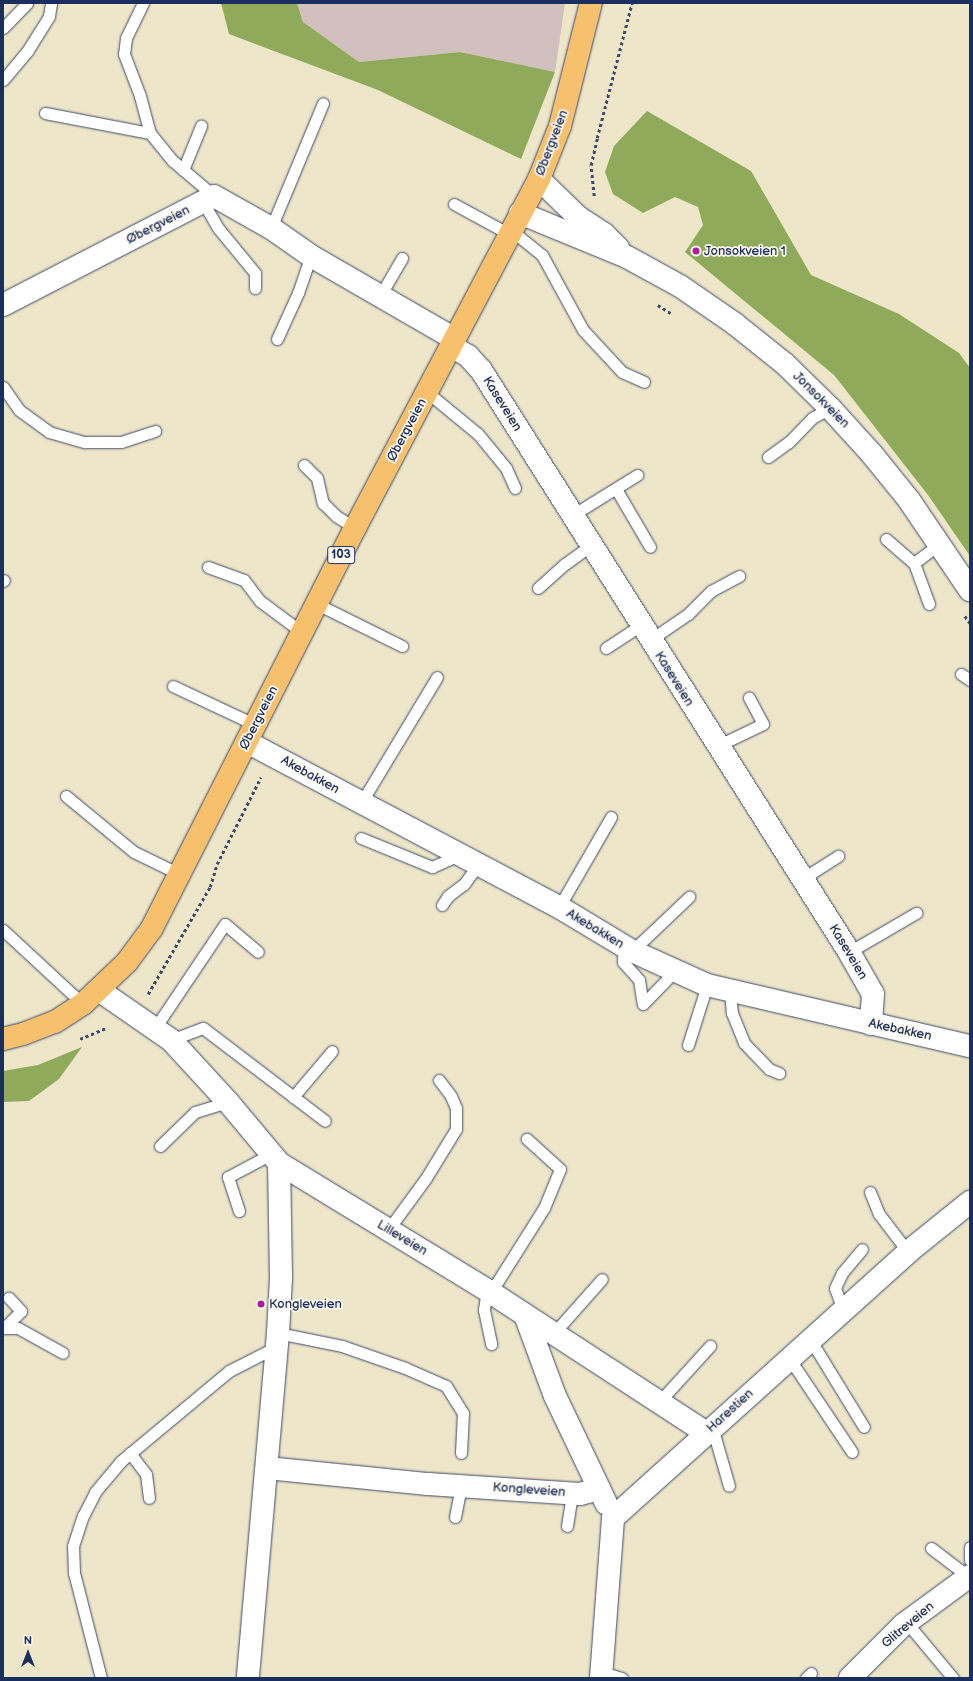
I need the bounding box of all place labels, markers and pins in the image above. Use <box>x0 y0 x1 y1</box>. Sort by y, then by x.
place label: Jonsokveien 1 <box>704 243 786 259</box>
marker: Jonsokveien 1 <box>691 246 701 256</box>
place label: Kongleveien <box>269 1296 342 1312</box>
marker: Kongleveien <box>256 1299 266 1309</box>

